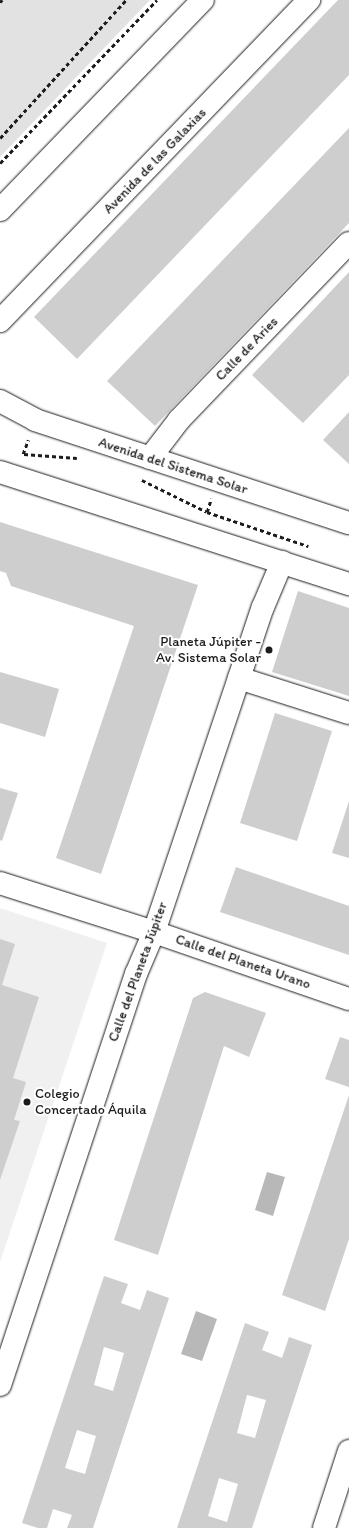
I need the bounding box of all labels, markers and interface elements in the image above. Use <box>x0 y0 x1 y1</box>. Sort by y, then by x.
street label: Avenida de las Galaxias <box>100 105 210 217</box>
street label: Calle de Aries <box>212 313 282 385</box>
street label: Avenida del Sistema Solar <box>97 434 249 498</box>
place label: Planeta Júpiter - Av. Sistema Solar <box>156 634 261 666</box>
marker: Planeta Júpiter - Av. Sistema Solar <box>264 645 274 655</box>
street label: Calle del Planeta Júpiter <box>105 900 171 1044</box>
street label: Calle del Planeta Urano <box>174 931 312 993</box>
place label: Colegio Concertado Áquila <box>35 1086 147 1118</box>
marker: Colegio Concertado Áquila <box>22 1097 32 1107</box>

